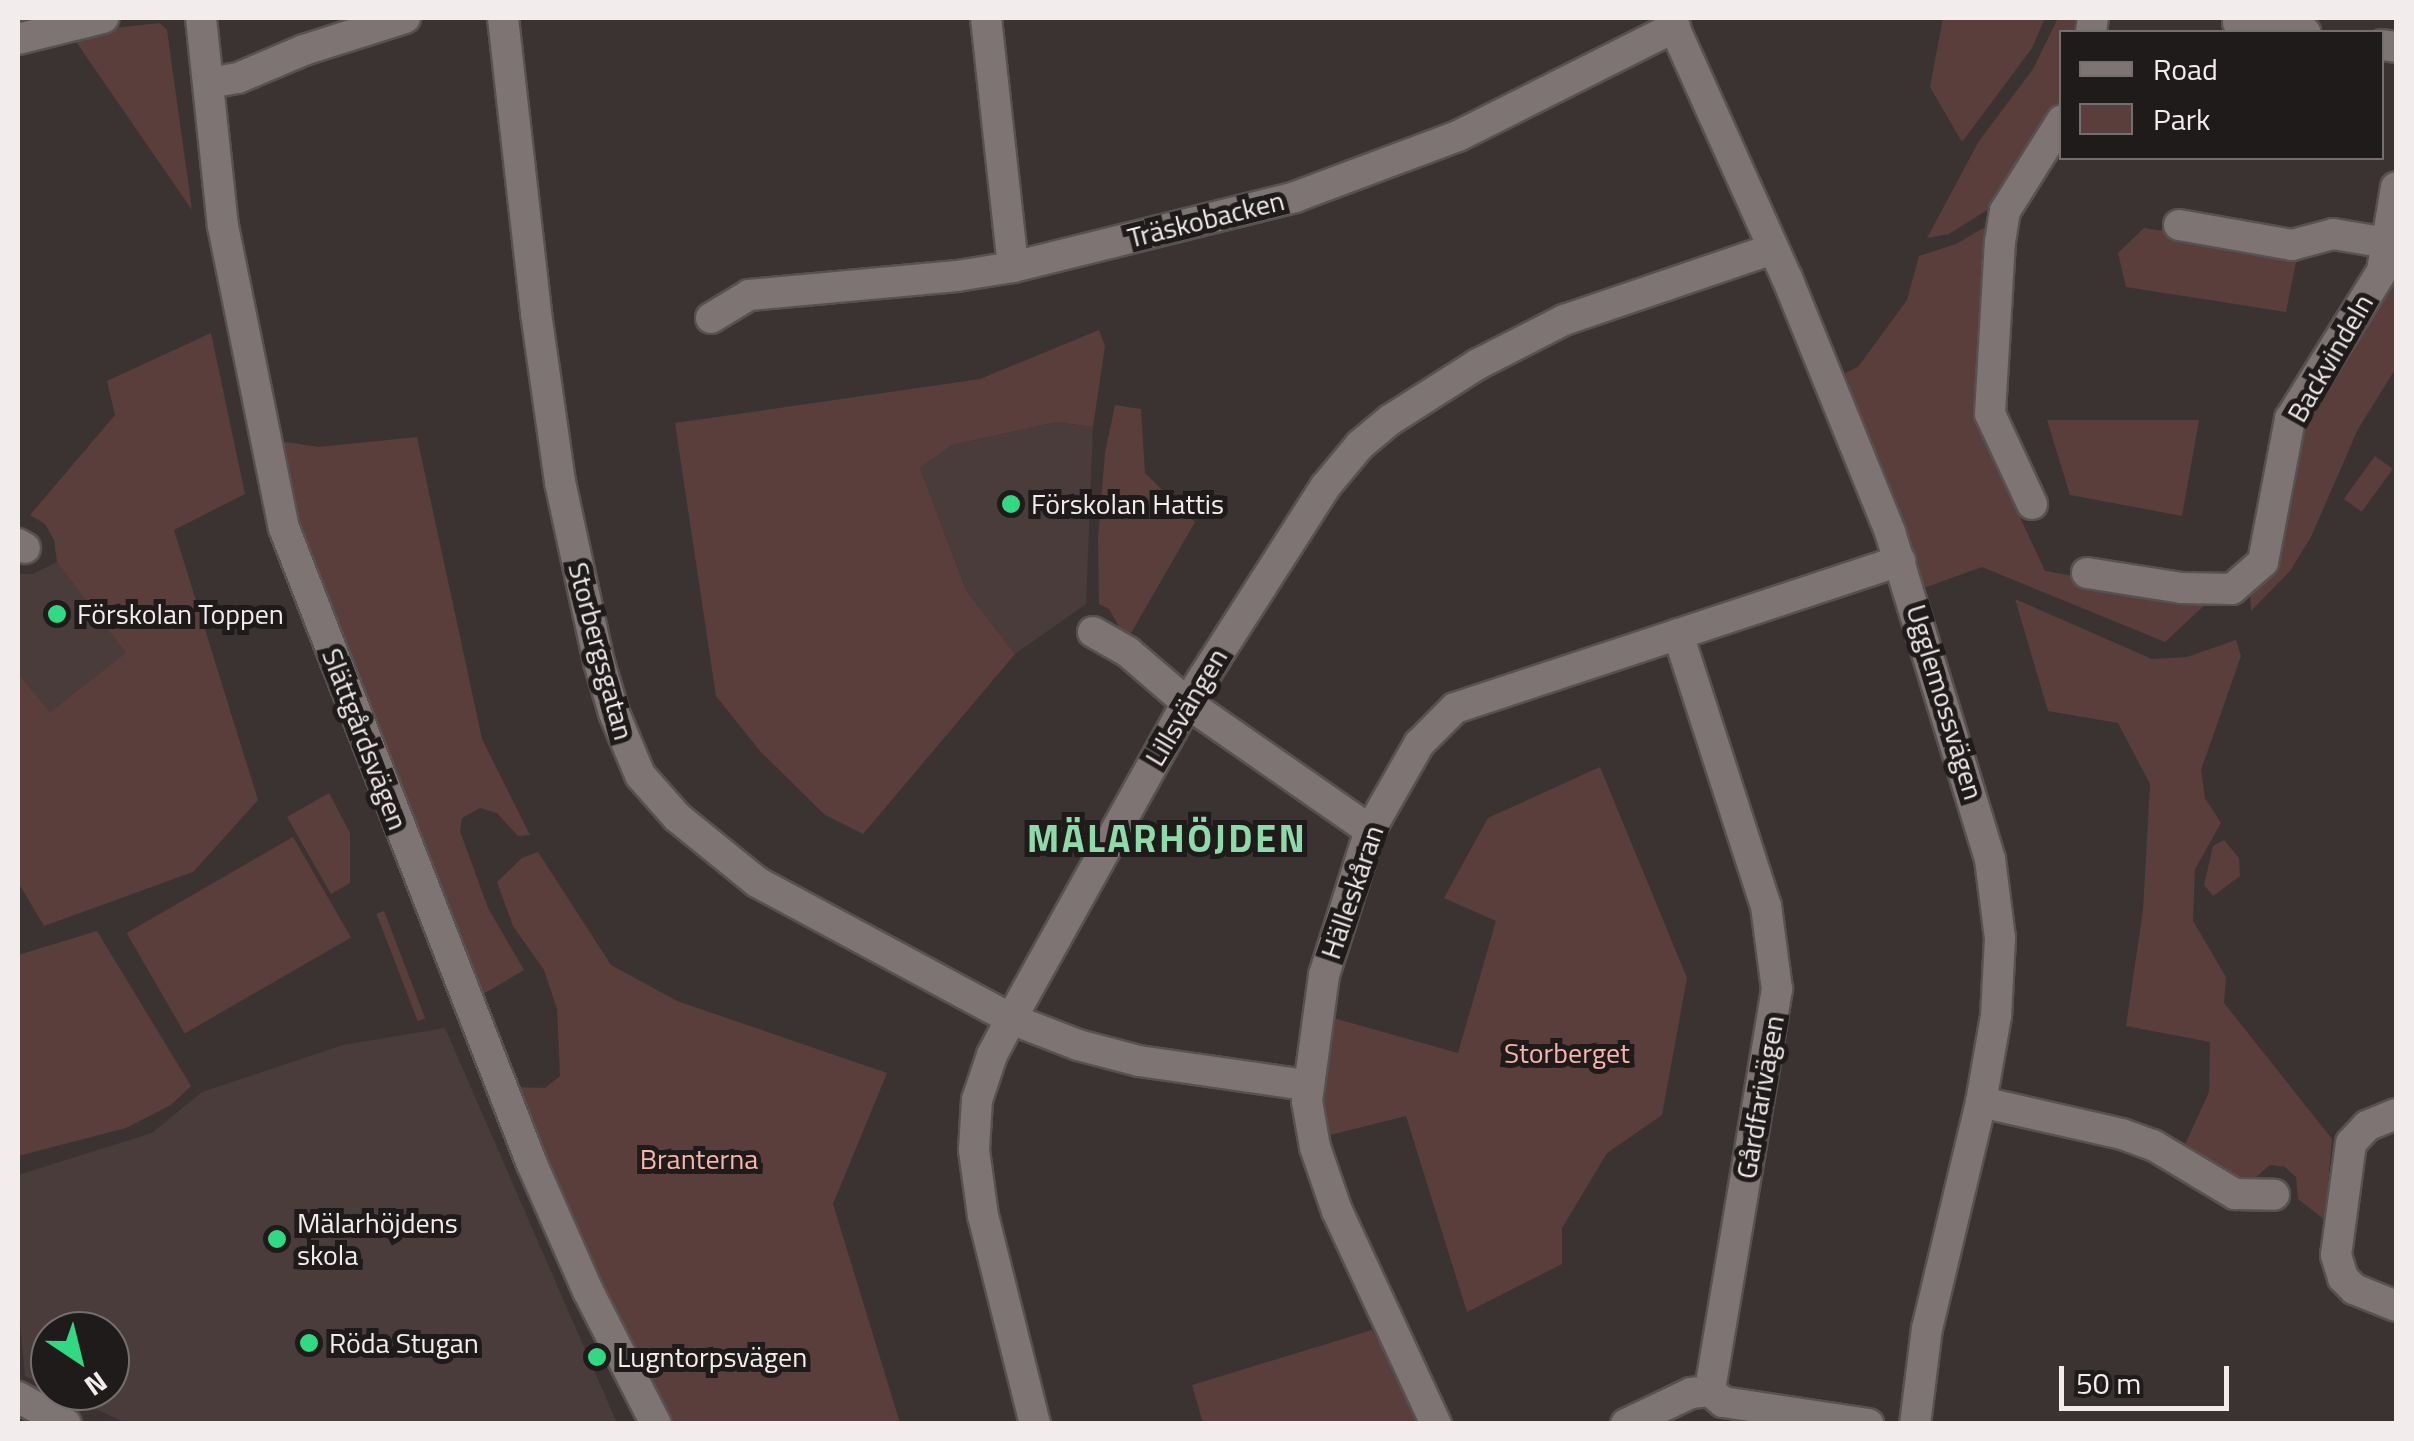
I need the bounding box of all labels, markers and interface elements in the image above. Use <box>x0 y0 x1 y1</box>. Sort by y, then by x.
legend <box>2059 30 2384 160</box>
text: Road <box>2153 46 2218 92</box>
text: Park <box>2153 96 2210 142</box>
street label: Träskobacken <box>1124 183 1288 255</box>
street label: Backvindeln <box>2280 288 2380 428</box>
place label: Förskolan Hattis <box>1031 487 1224 521</box>
marker: Förskolan Hattis <box>1000 493 1022 515</box>
street label: Storbergsgatan <box>561 559 641 743</box>
place label: Förskolan Toppen <box>77 597 284 631</box>
street label: Ugglemossvägen <box>1899 601 1991 803</box>
marker: Förskolan Toppen <box>46 603 68 625</box>
street label: Lillsvängen <box>1138 642 1234 772</box>
street label: Slättgårdsvägen <box>315 644 415 834</box>
district label: MÄLARHÖJDEN <box>1027 816 1307 862</box>
street label: Hälleskåran <box>1313 821 1391 963</box>
street label: Gårdfarivägen <box>1729 1013 1791 1181</box>
park label: Storberget <box>1504 1036 1630 1070</box>
park label: Branterna <box>640 1142 758 1176</box>
place label: Mälarhöjdens skola <box>297 1206 458 1272</box>
marker: Mälarhöjdens skola <box>266 1228 288 1250</box>
north arrow <box>30 1311 130 1411</box>
place label: Röda Stugan <box>329 1326 479 1360</box>
marker: Röda Stugan <box>298 1332 320 1354</box>
place label: Lugntorpsvägen <box>617 1340 807 1374</box>
marker: Lugntorpsvägen <box>586 1346 608 1368</box>
scale bar <box>2064 1346 2234 1408</box>
text: 50 m <box>2076 1360 2141 1406</box>
text: N <box>76 1361 117 1408</box>

